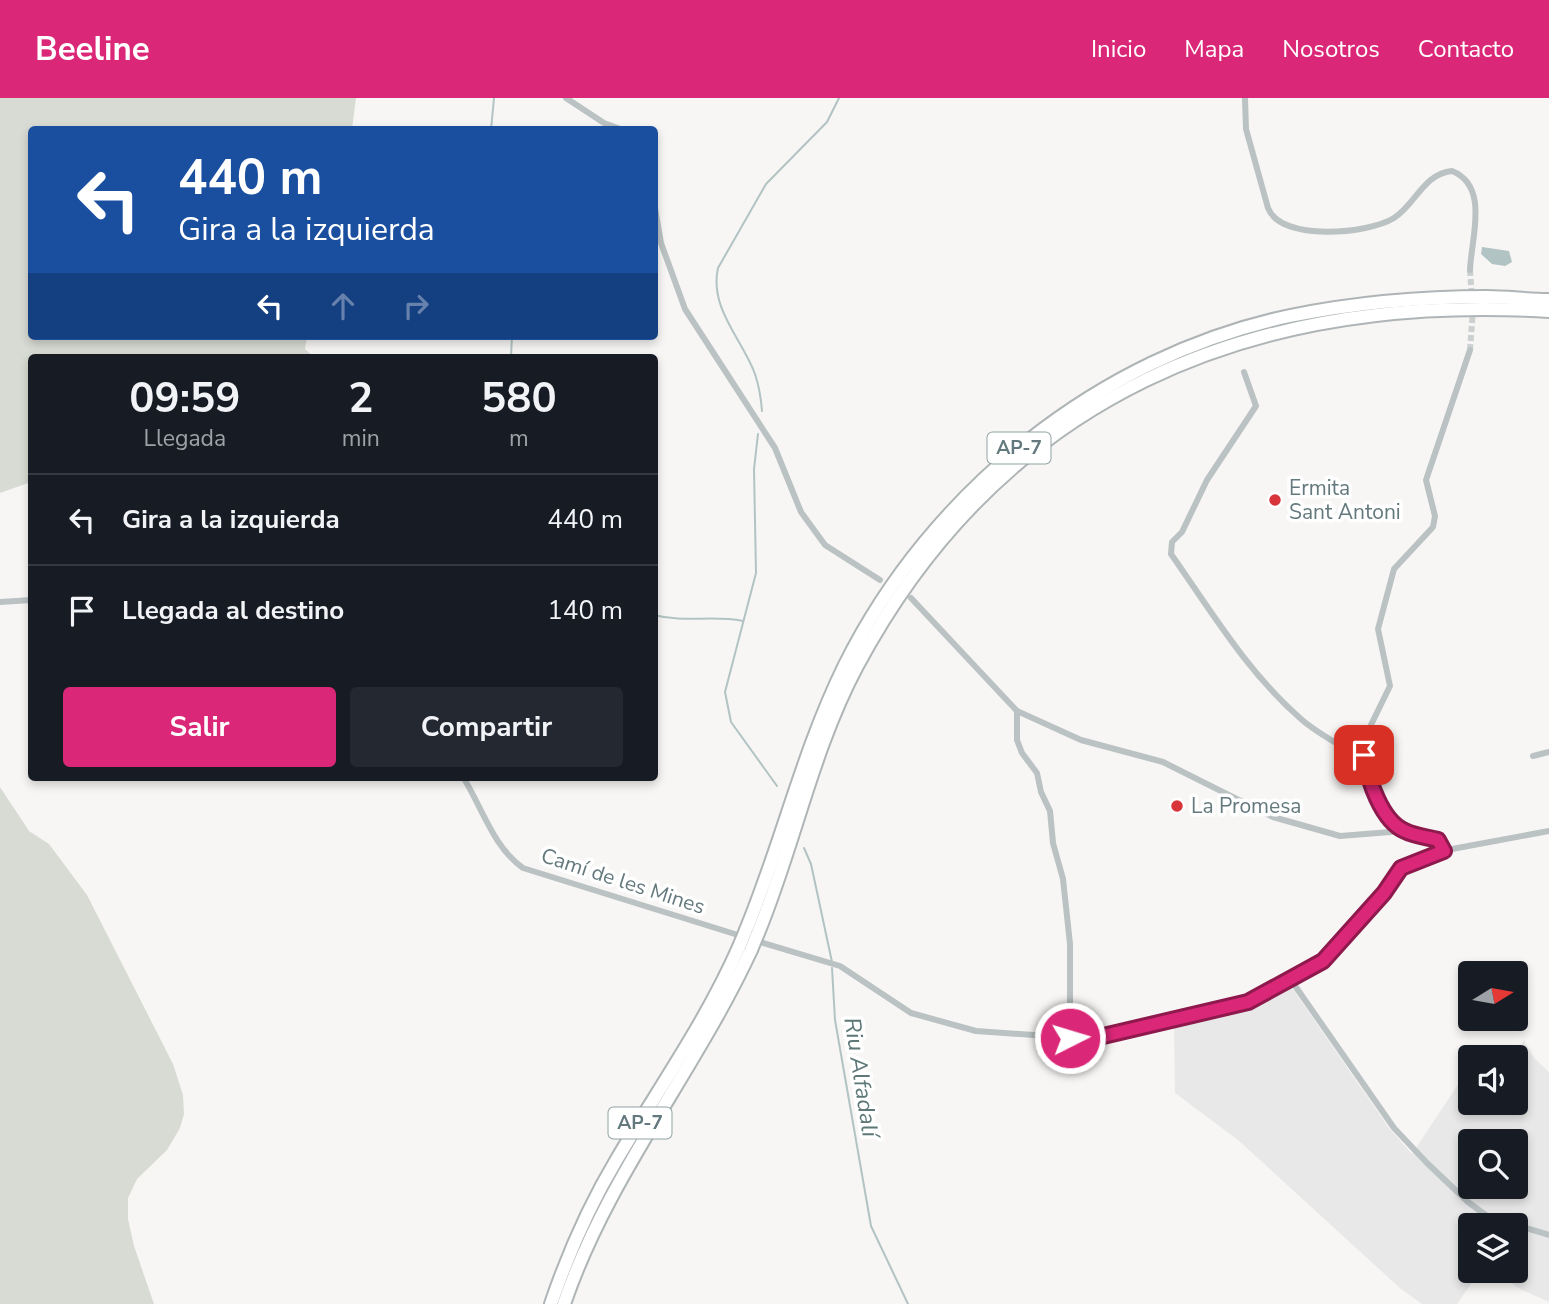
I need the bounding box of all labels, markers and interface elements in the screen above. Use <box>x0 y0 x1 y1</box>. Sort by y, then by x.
text: Beeline <box>35 27 150 72</box>
text: Inicio <box>1091 33 1146 65</box>
text: Mapa <box>1184 33 1244 65</box>
text: Nosotros <box>1282 33 1380 65</box>
text: Contacto <box>1418 33 1514 65</box>
text: 440 m <box>178 144 322 211</box>
icon: left <box>63 154 154 245</box>
text: Gira a la izquierda <box>178 208 435 251</box>
icon: left <box>251 287 289 325</box>
icon: ahead <box>324 287 362 325</box>
icon: right <box>397 287 435 325</box>
text: 09:59 <box>129 370 240 427</box>
text: 2 <box>348 370 373 427</box>
text: 580 <box>481 370 557 427</box>
text: Llegada <box>144 423 226 454</box>
text: min <box>342 423 380 454</box>
text: m <box>509 423 529 454</box>
road number: AP-7 <box>988 432 1050 464</box>
place label: Ermita Sant Antoni <box>1289 474 1401 526</box>
marker: Ermita Sant Antoni <box>1267 492 1283 508</box>
icon: left <box>63 501 101 539</box>
text: Gira a la izquierda <box>122 502 340 537</box>
text: 440 m <box>547 502 623 537</box>
icon: arrive <box>63 592 101 630</box>
text: Llegada al destino <box>122 593 344 628</box>
text: 140 m <box>547 593 623 628</box>
button: Salir <box>63 687 336 767</box>
button: Compartir <box>350 687 623 767</box>
pin <box>1334 725 1394 785</box>
icon: arrive <box>1345 736 1383 774</box>
place label: La Promesa <box>1191 792 1301 820</box>
marker: La Promesa <box>1169 798 1185 814</box>
street label: Camí de les Mines <box>537 841 709 921</box>
north arrow <box>1458 961 1528 1031</box>
map controls <box>1458 961 1528 1283</box>
position arrow <box>1033 1001 1107 1075</box>
water label: Riu Alfadalí <box>836 1015 886 1143</box>
button: sound <box>1458 1045 1528 1115</box>
road number: AP-7 <box>608 1107 672 1138</box>
button: search <box>1458 1129 1528 1199</box>
button: layers <box>1458 1213 1528 1283</box>

